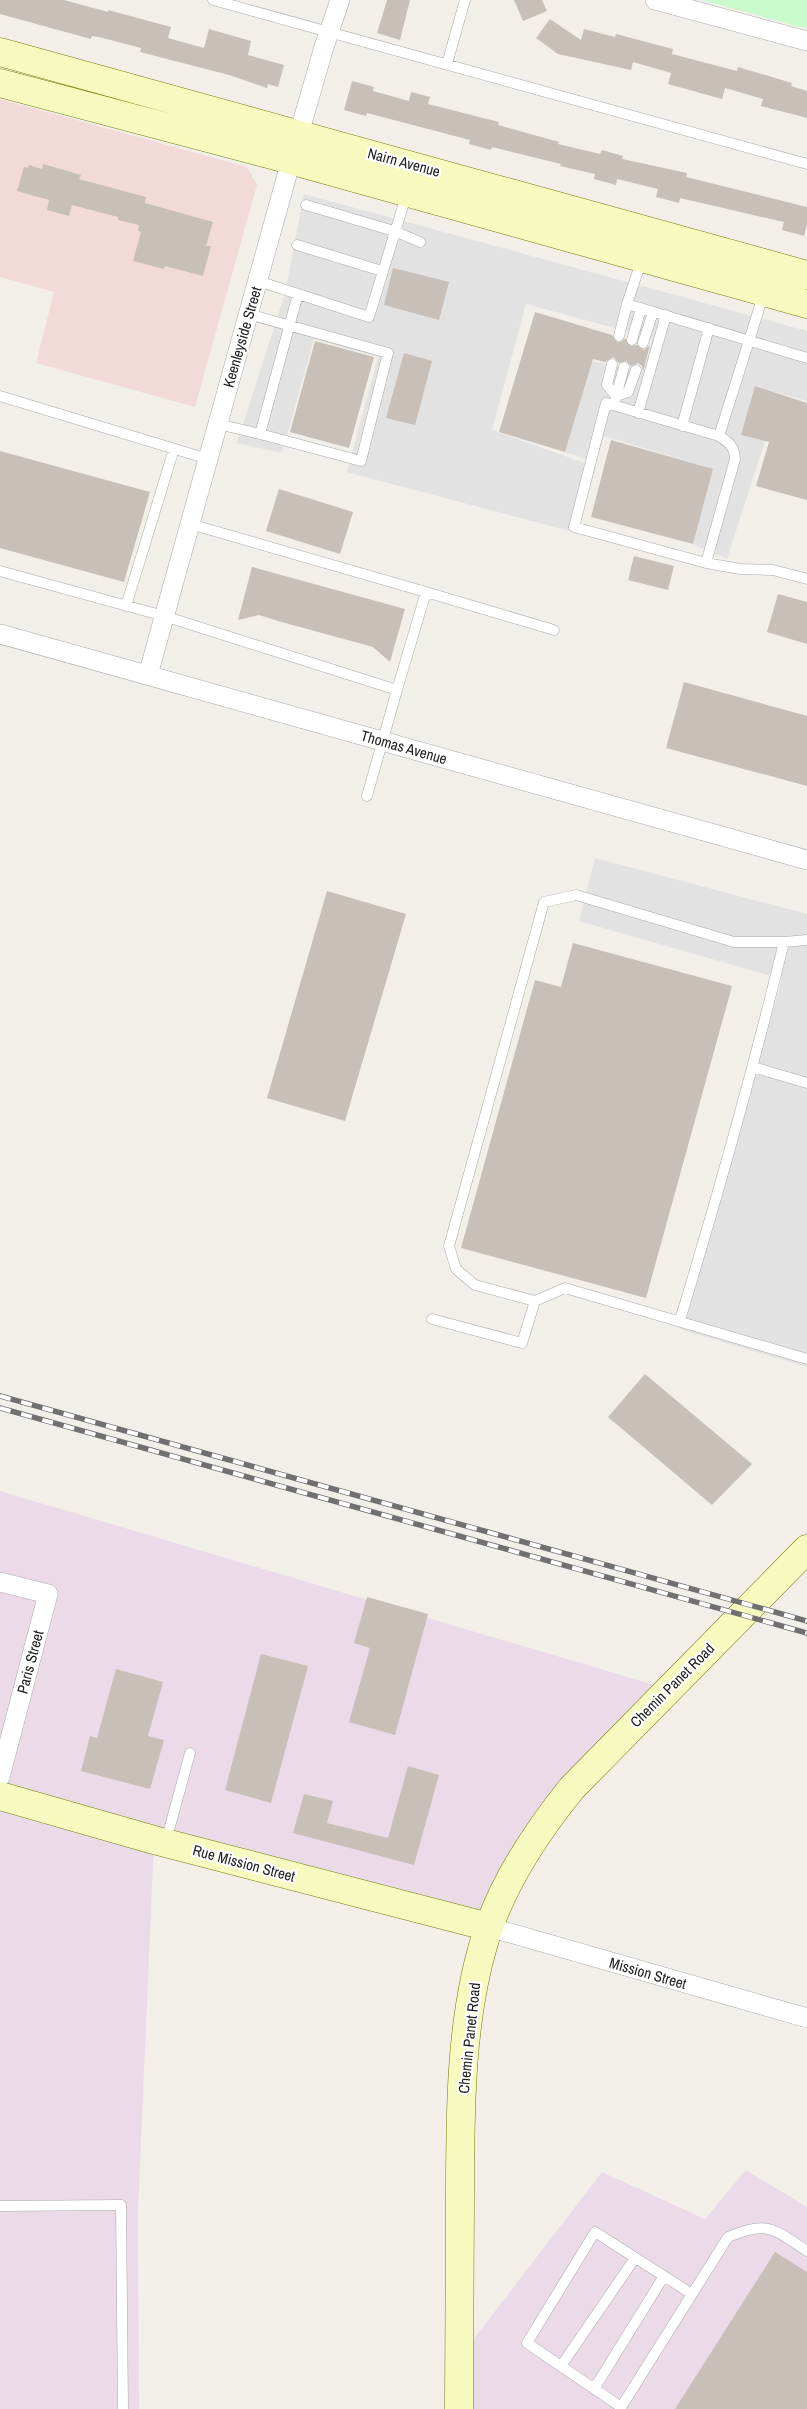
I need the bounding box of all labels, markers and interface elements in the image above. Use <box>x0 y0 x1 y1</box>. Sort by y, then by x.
street label: Nairn Avenue <box>365 142 443 182</box>
street label: Keenleyside Street <box>218 284 267 390</box>
street label: Thomas Avenue <box>358 725 450 769</box>
street label: Paris Street <box>11 1627 49 1696</box>
street label: Chemin Panet Road <box>625 1638 719 1732</box>
street label: Rue Mission Street <box>190 1839 298 1887</box>
street label: Mission Street <box>607 1952 690 1994</box>
street label: Chemin Panet Road <box>453 1981 485 2095</box>

